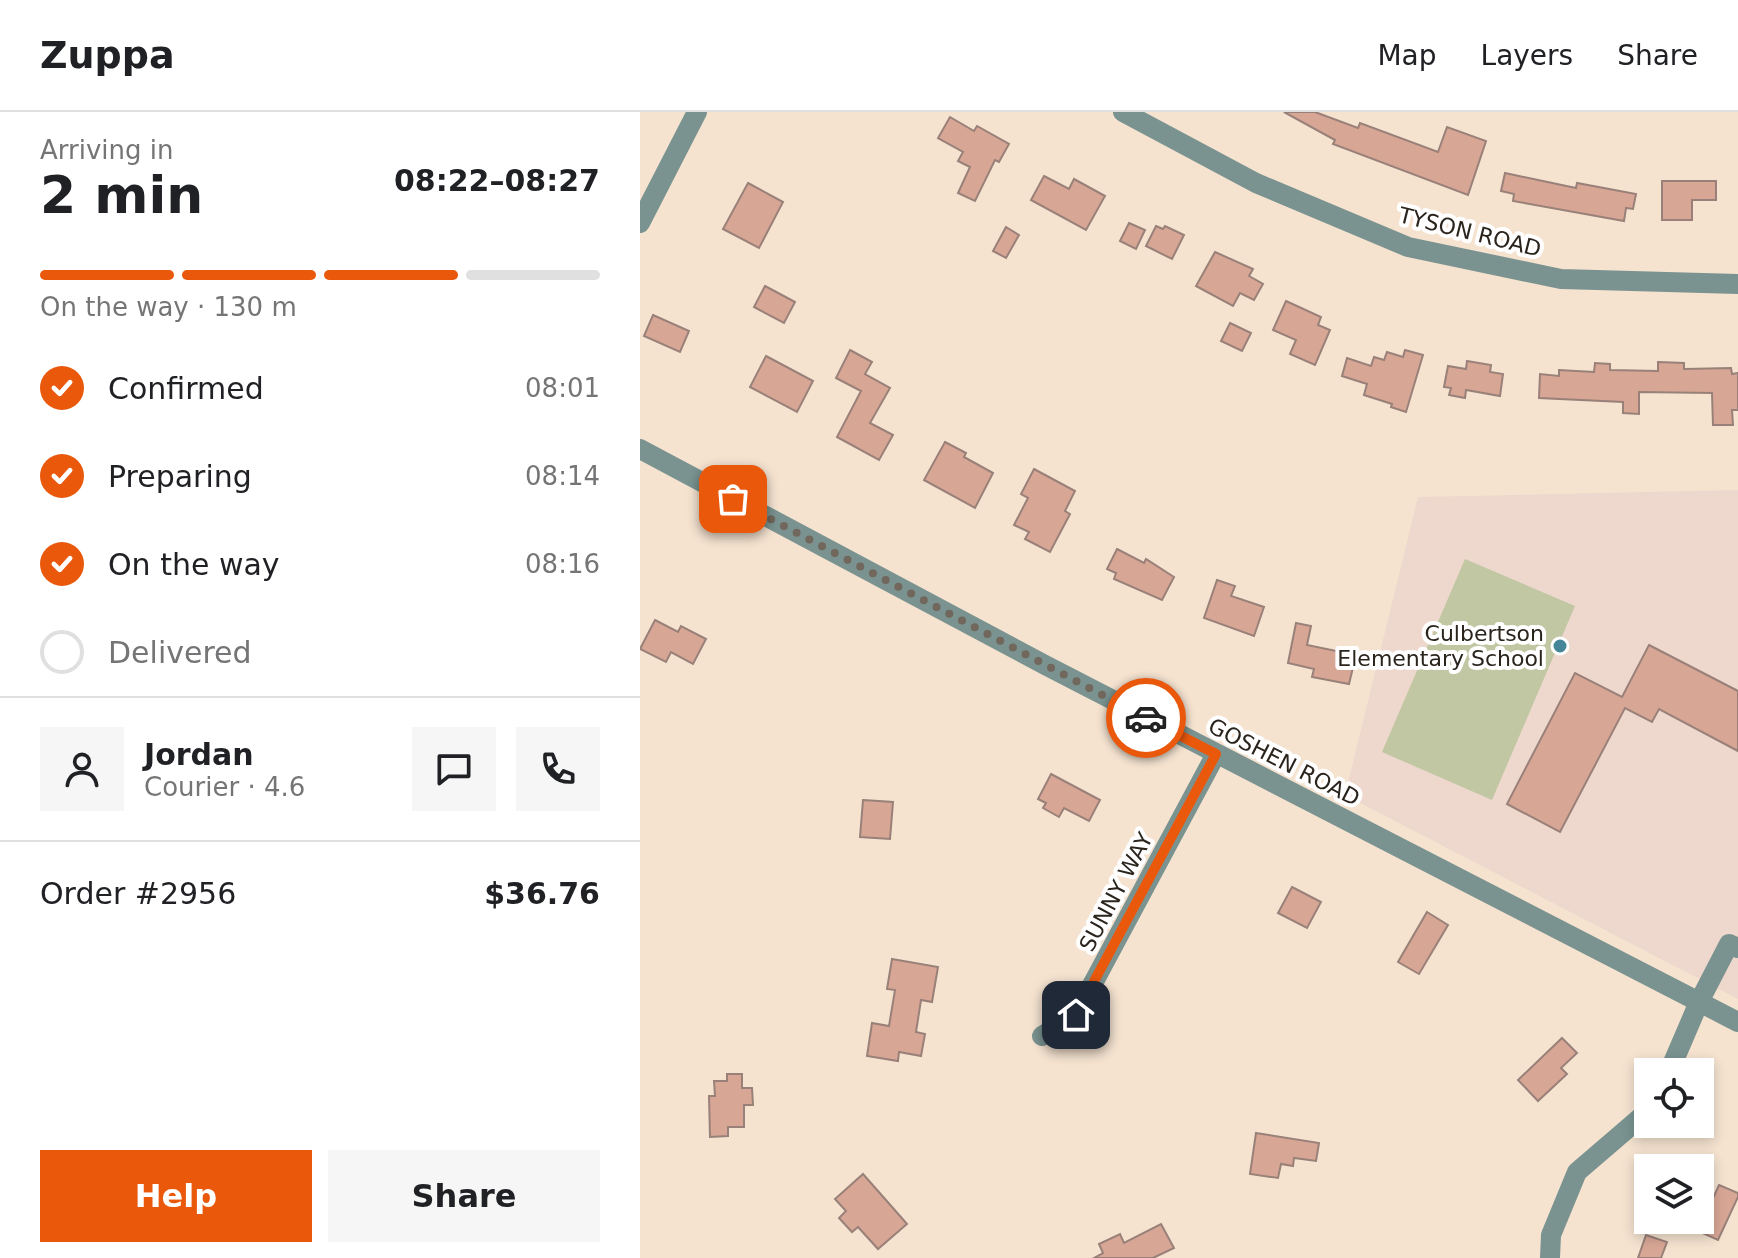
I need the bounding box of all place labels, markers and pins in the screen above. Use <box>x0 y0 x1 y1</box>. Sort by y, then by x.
pin <box>699 465 767 533</box>
place label: Culbertson Elementary School <box>1337 621 1544 671</box>
marker: Culbertson Elementary School <box>1551 637 1569 655</box>
pin <box>1042 981 1110 1049</box>

